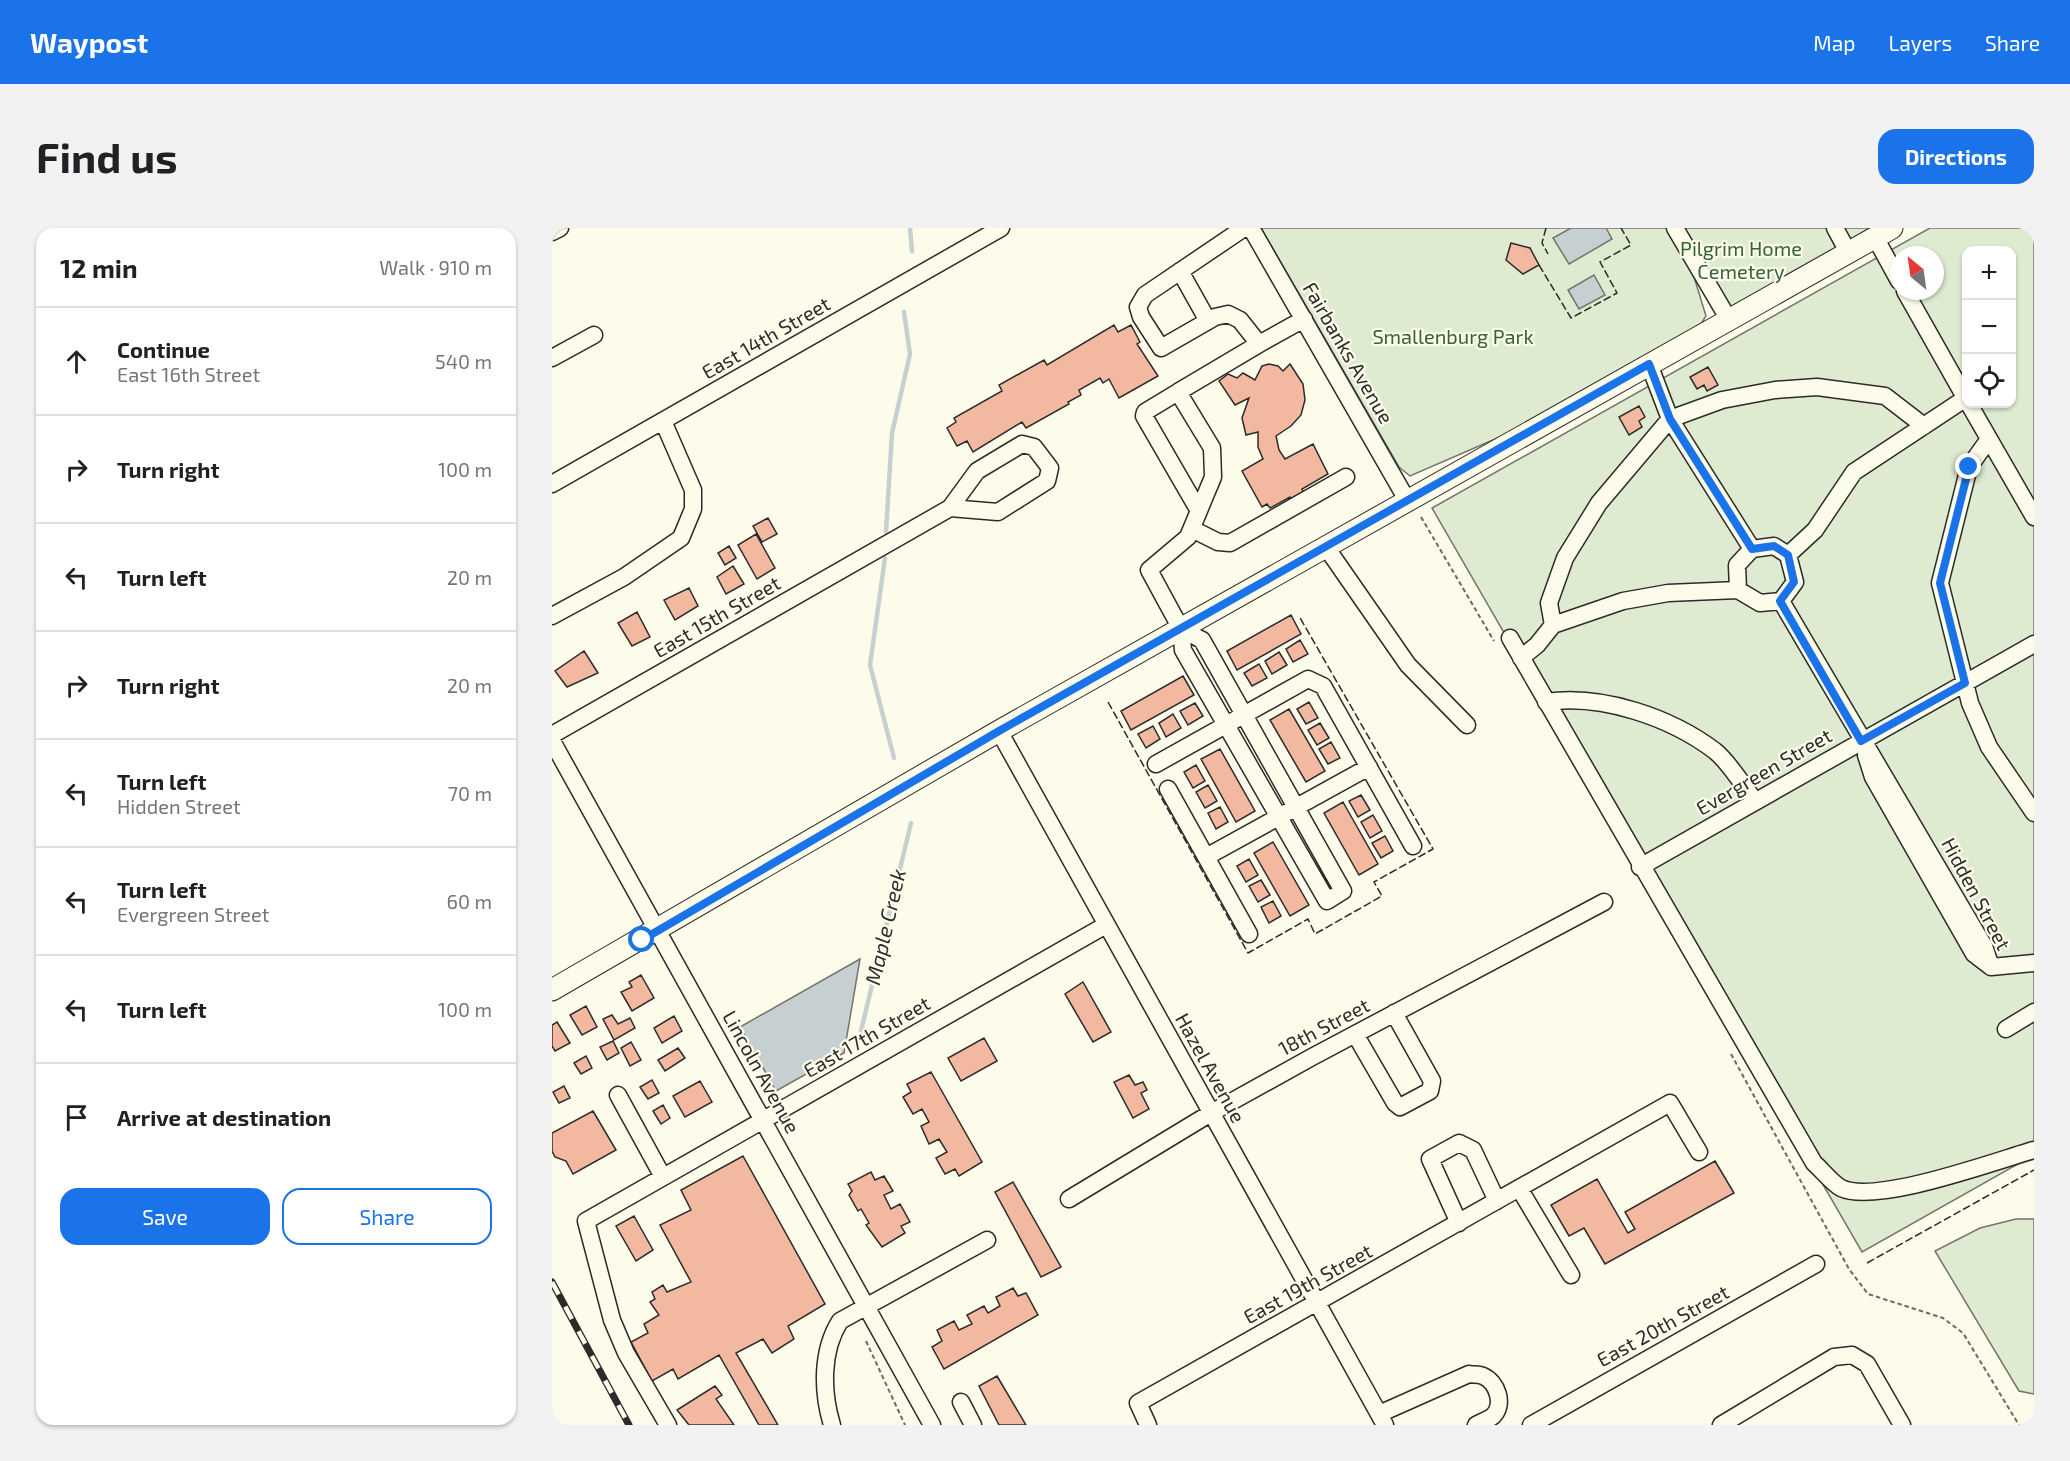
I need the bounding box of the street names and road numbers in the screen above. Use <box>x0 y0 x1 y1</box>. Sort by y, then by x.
street label: Fairbanks Avenue <box>1299 277 1399 428</box>
street label: East 14th Street <box>697 291 834 384</box>
street label: East 15th Street <box>649 570 784 662</box>
street label: Evergreen Street <box>1691 722 1836 820</box>
street label: Hidden Street <box>1937 833 2017 954</box>
street label: East 17th Street <box>799 990 934 1082</box>
street label: 18th Street <box>1274 992 1373 1060</box>
street label: Lincoln Avenue <box>718 1006 805 1137</box>
street label: Hazel Avenue <box>1171 1008 1251 1127</box>
street label: East 19th Street <box>1239 1238 1376 1328</box>
street label: East 20th Street <box>1592 1279 1733 1371</box>

